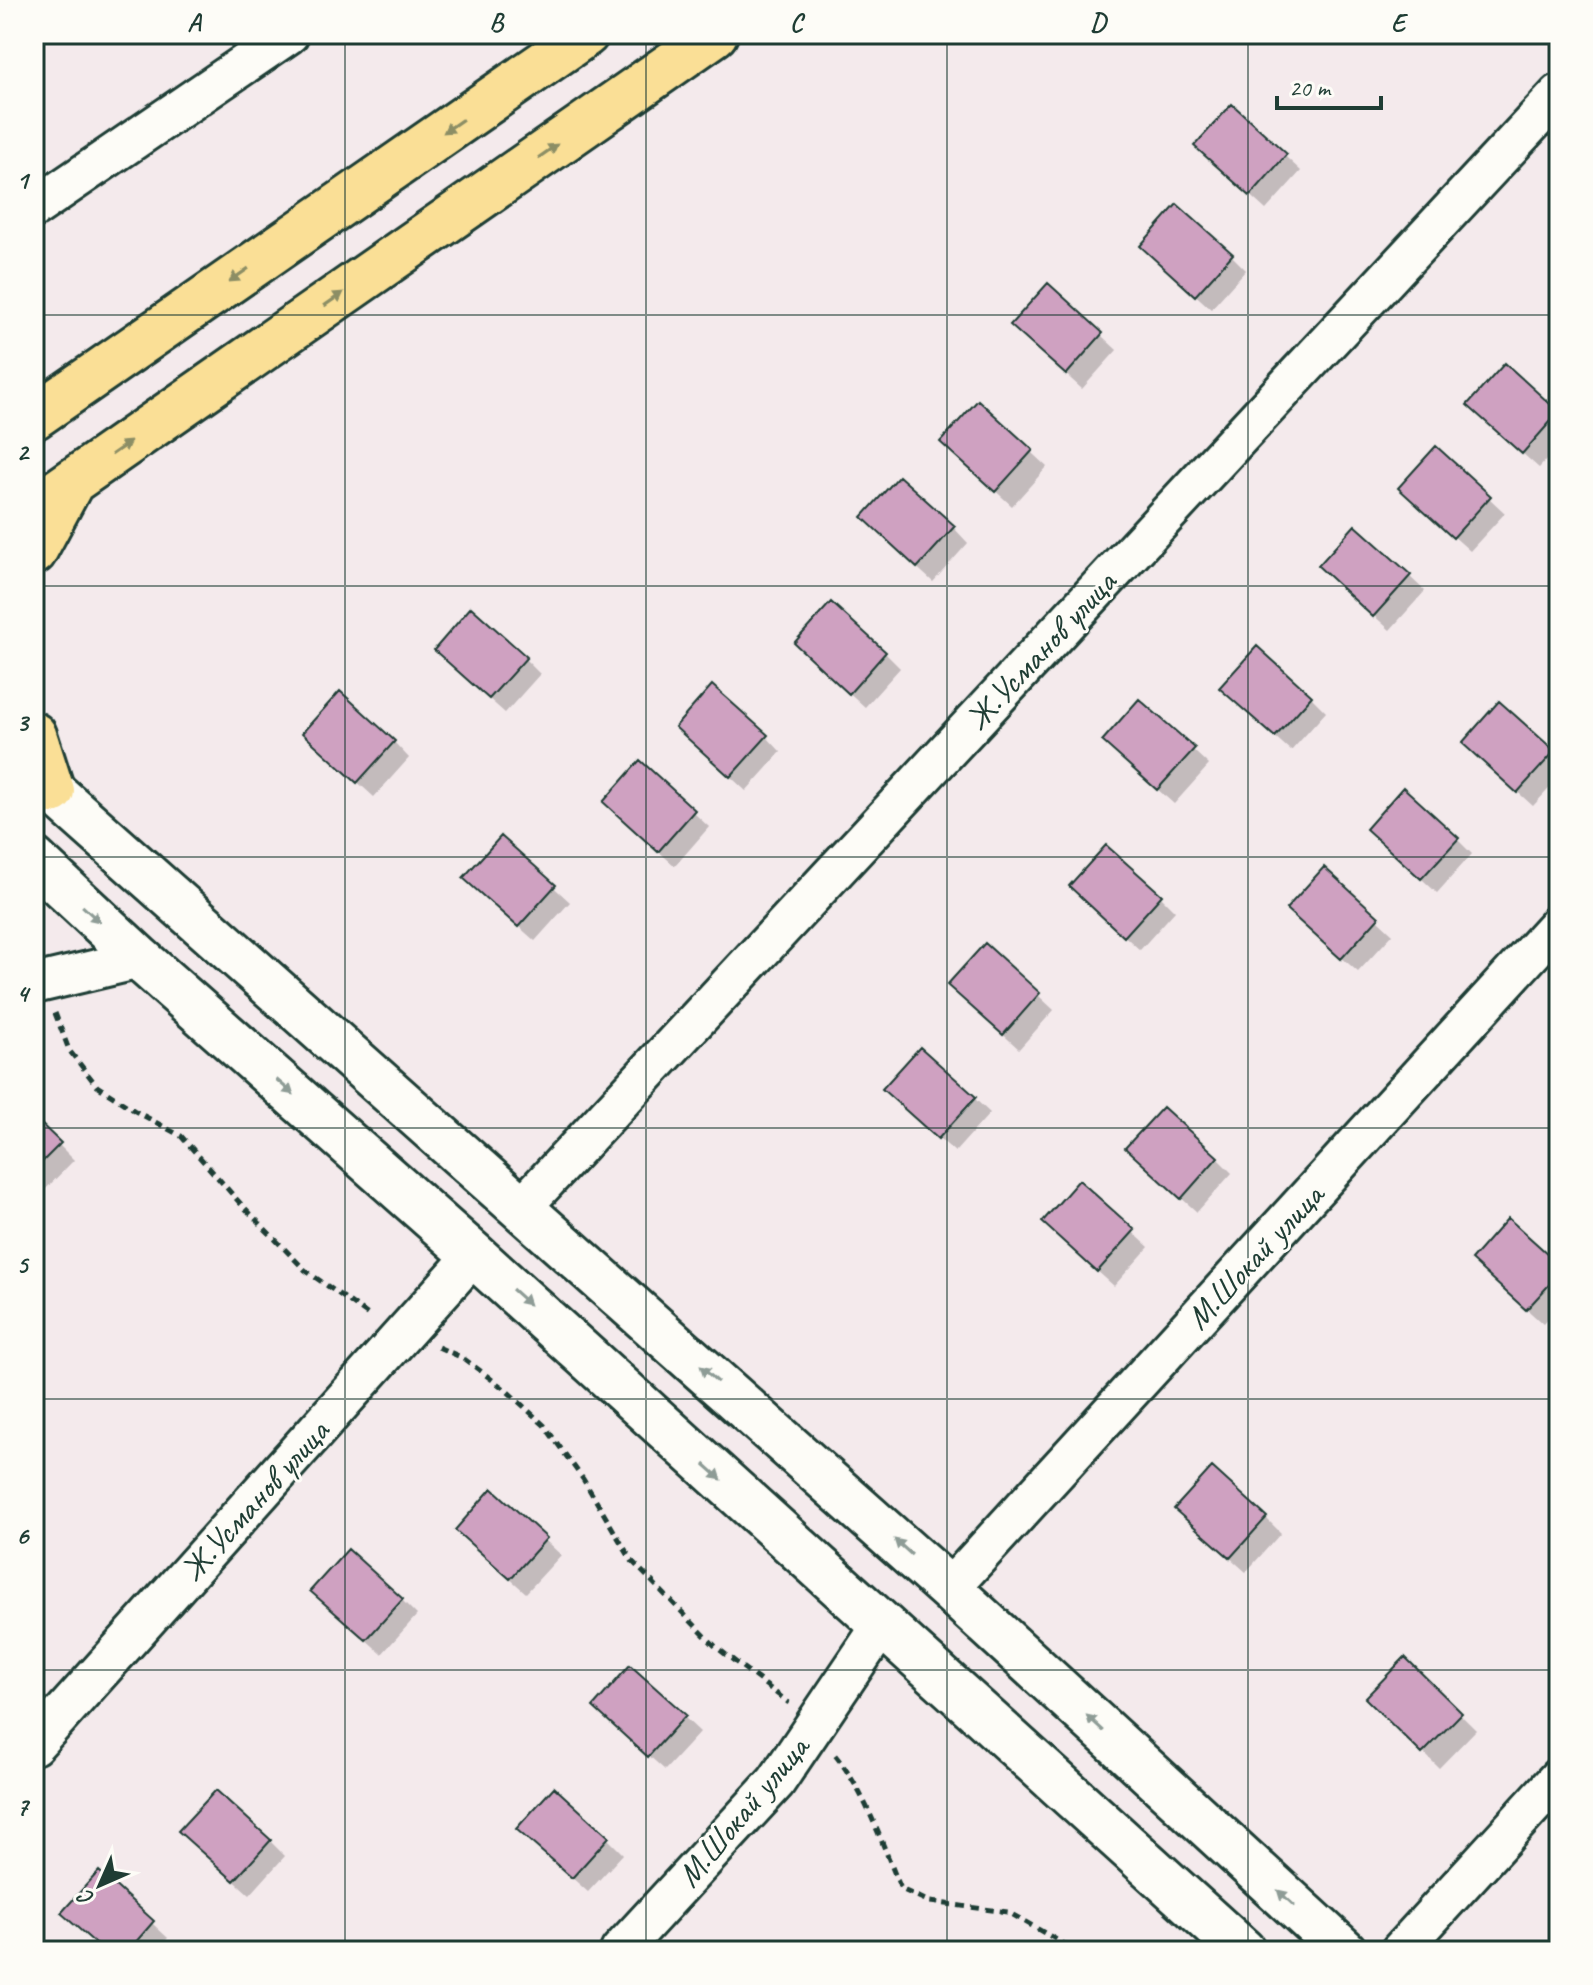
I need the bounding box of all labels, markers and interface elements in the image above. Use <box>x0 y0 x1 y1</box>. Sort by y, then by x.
text: A <box>187 6 202 39</box>
text: B <box>489 6 505 39</box>
text: C <box>790 6 806 39</box>
text: D <box>1090 6 1108 39</box>
text: E <box>1391 6 1409 39</box>
scale bar <box>1277 60 1381 110</box>
text: 20 m <box>1289 73 1332 103</box>
one-way arrow <box>442 118 463 133</box>
one-way arrow <box>537 144 558 159</box>
text: 1 <box>16 164 31 197</box>
one-way arrow <box>229 267 250 282</box>
one-way arrow <box>324 292 345 307</box>
text: 2 <box>16 435 30 468</box>
one-way arrow <box>110 440 132 456</box>
street label: Ж.Усманов улица <box>956 560 1127 739</box>
text: 3 <box>16 706 30 739</box>
one-way arrow <box>81 904 100 922</box>
text: 4 <box>16 977 31 1010</box>
one-way arrow <box>274 1078 294 1095</box>
street label: М.Шокай улица <box>1176 1172 1335 1338</box>
text: 5 <box>16 1248 30 1281</box>
one-way arrow <box>510 1288 530 1305</box>
one-way arrow <box>699 1366 719 1383</box>
street label: Ж.Усманов улица <box>171 1409 340 1590</box>
one-way arrow <box>703 1463 723 1480</box>
text: 6 <box>16 1519 30 1552</box>
one-way arrow <box>893 1539 912 1557</box>
one-way arrow <box>1085 1714 1104 1732</box>
street label: М.Шокай улица <box>667 1725 820 1895</box>
text: 7 <box>16 1790 30 1823</box>
north arrow <box>60 1845 140 1925</box>
text: С <box>71 1882 100 1912</box>
one-way arrow <box>1277 1890 1296 1908</box>

